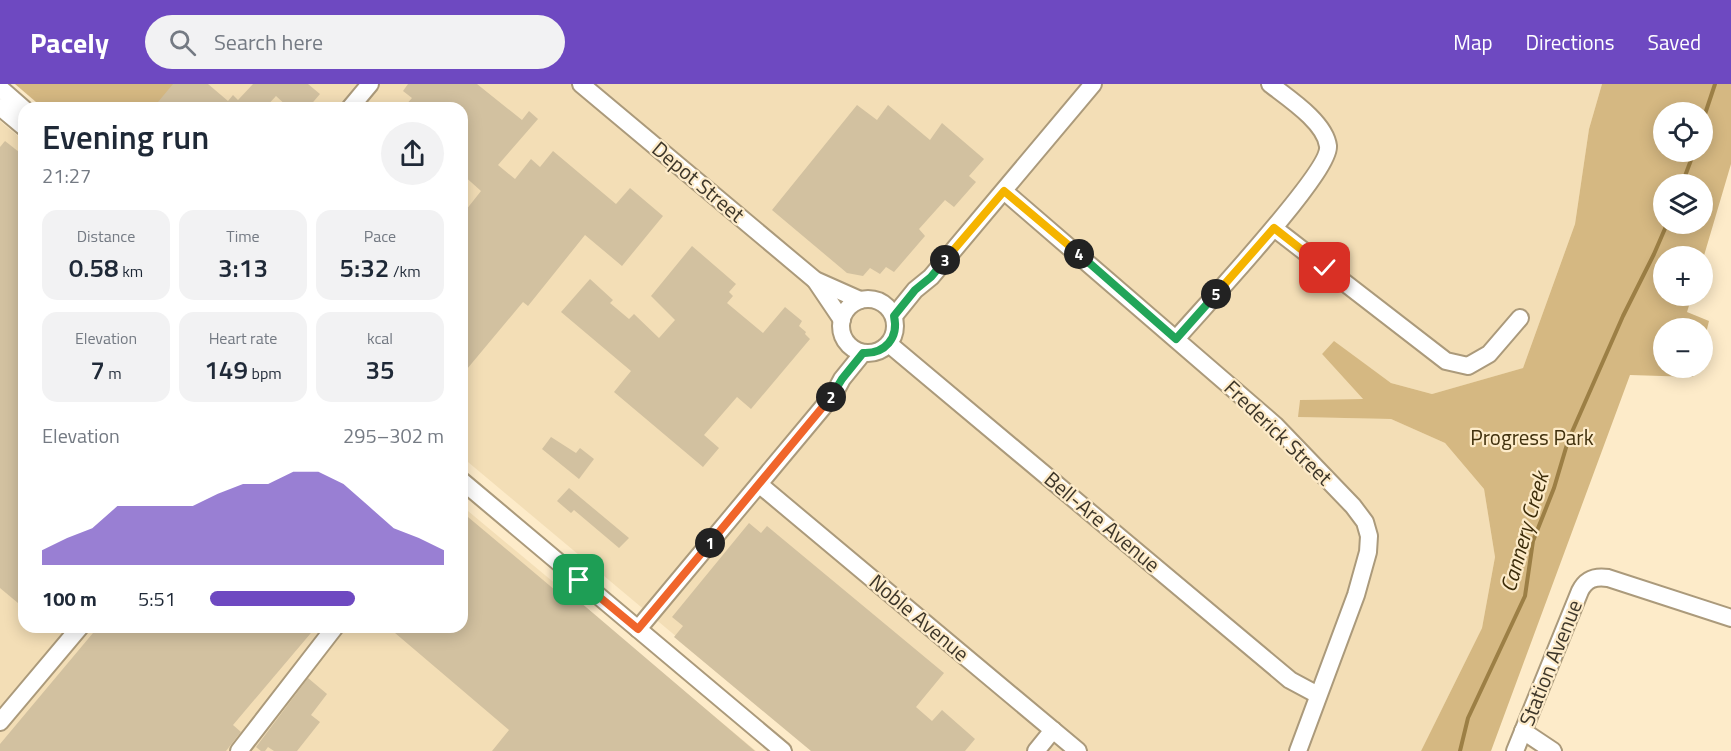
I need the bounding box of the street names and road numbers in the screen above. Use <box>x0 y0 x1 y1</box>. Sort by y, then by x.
street label: Depot Street <box>645 133 752 230</box>
street label: Frederick Street <box>1217 372 1341 493</box>
street label: Bell-Are Avenue <box>1038 463 1168 579</box>
street label: Noble Avenue <box>863 566 977 669</box>
street label: Station Avenue <box>1510 595 1590 731</box>

